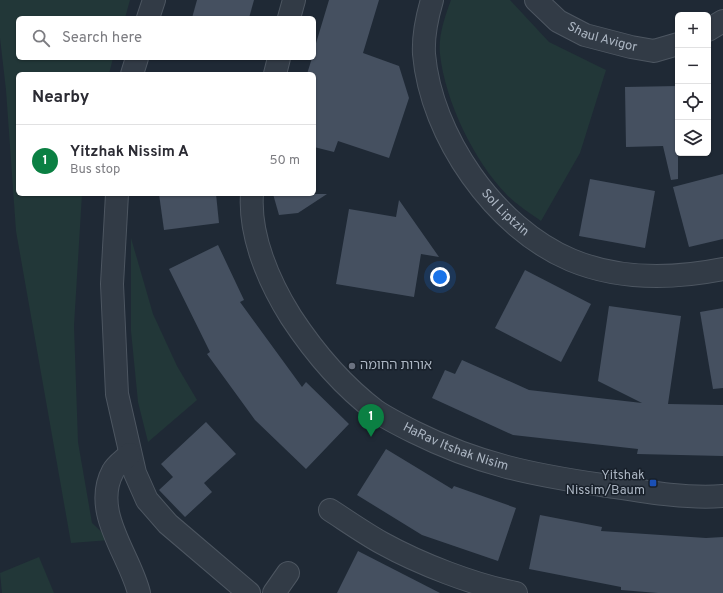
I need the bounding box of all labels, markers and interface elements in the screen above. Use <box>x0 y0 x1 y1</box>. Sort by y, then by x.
map controls <box>675 12 711 156</box>
button: + <box>675 12 711 48</box>
search box <box>16 16 316 60</box>
street label: Shaul Avigor <box>564 19 638 56</box>
icon: search <box>30 27 52 49</box>
text: Search here <box>62 29 142 48</box>
button: − <box>675 48 711 84</box>
button: locate <box>675 84 711 120</box>
text: Nearby <box>32 87 89 109</box>
button: layers <box>675 120 711 156</box>
text: Yitzhak Nissim A <box>70 143 189 162</box>
text: 1 <box>42 153 48 169</box>
text: 50 m <box>270 153 300 169</box>
text: Bus stop <box>70 162 120 178</box>
street label: Sol Liptzin <box>477 186 532 240</box>
your location <box>430 267 450 287</box>
place label: אורות החומה <box>360 358 432 374</box>
marker: אורות החומה <box>347 361 357 371</box>
pin: 1 <box>358 404 384 437</box>
street label: HaRav Itshak Nisim <box>400 420 510 475</box>
place label: Yitshak Nissim/Baum <box>566 468 645 499</box>
marker: Yitshak Nissim/Baum <box>648 478 658 488</box>

